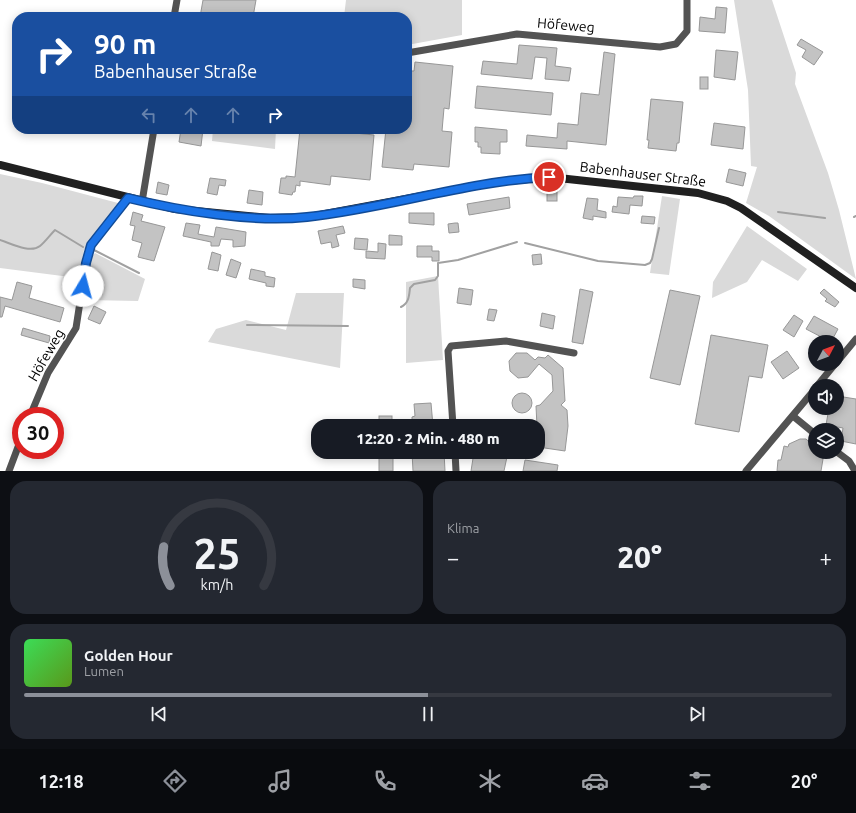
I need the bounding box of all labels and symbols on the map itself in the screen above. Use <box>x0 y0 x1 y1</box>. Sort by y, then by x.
street label: Höfeweg <box>537 15 595 35</box>
street label: Babenhauser Straße <box>579 158 707 190</box>
pin <box>532 160 566 194</box>
position arrow <box>62 265 104 307</box>
street label: Höfeweg <box>25 326 67 384</box>
north arrow <box>808 335 844 371</box>
speed limit sign: 30 <box>12 407 64 459</box>

